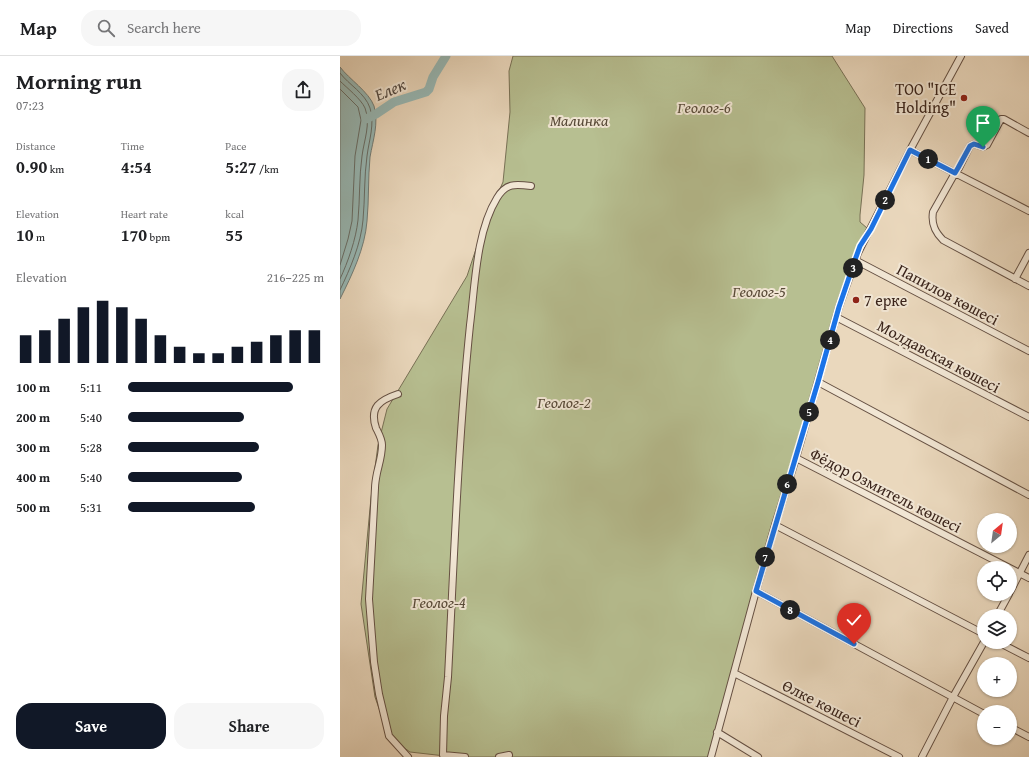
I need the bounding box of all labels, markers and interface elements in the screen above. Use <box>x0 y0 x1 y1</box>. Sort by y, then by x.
search box <box>81 10 361 46</box>
text: Map <box>20 14 57 42</box>
icon: search <box>95 17 117 39</box>
text: Search here <box>127 17 201 38</box>
text: Map <box>845 18 871 38</box>
text: Directions <box>893 18 953 38</box>
text: Saved <box>975 18 1009 38</box>
text: Morning run <box>16 65 142 97</box>
button: share <box>282 69 324 111</box>
water label: Елек <box>369 71 410 107</box>
place label: ТОО "ICE Holding" <box>895 77 956 119</box>
marker: ТОО "ICE Holding" <box>959 93 969 103</box>
park label: Геолог-6 <box>676 95 731 119</box>
text: 07:23 <box>16 96 44 115</box>
pin <box>966 106 1000 147</box>
park label: Малинка <box>550 108 609 132</box>
icon: arrive <box>972 112 994 134</box>
text: Distance <box>16 138 55 154</box>
text: Time <box>121 138 144 154</box>
text: Pace <box>225 138 246 154</box>
pin: 1 <box>918 149 938 169</box>
text: 1 <box>925 151 931 167</box>
text: 0.90 <box>16 154 47 179</box>
text: 4:54 <box>121 154 152 179</box>
text: 5:27 <box>225 154 257 179</box>
text: km <box>47 161 64 177</box>
text: /km <box>257 161 279 177</box>
pin: 2 <box>875 190 895 210</box>
text: 2 <box>882 192 888 208</box>
text: Elevation <box>16 206 59 222</box>
text: Heart rate <box>121 206 168 222</box>
text: kcal <box>225 206 244 222</box>
text: 10 <box>16 222 34 247</box>
text: 170 <box>121 222 147 247</box>
text: 55 <box>225 222 243 247</box>
text: m <box>34 229 45 245</box>
text: bpm <box>147 229 170 245</box>
street label: Папилов көшесі <box>893 257 1004 331</box>
pin: 3 <box>843 258 863 278</box>
text: 3 <box>850 260 856 276</box>
text: Elevation <box>16 268 67 287</box>
text: 216–225 m <box>267 268 324 287</box>
park label: Геолог-5 <box>731 279 786 303</box>
place label: 7 ерке <box>864 288 907 312</box>
marker: 7 ерке <box>851 295 861 305</box>
street label: Молдавская көшесі <box>873 313 1005 399</box>
pin: 4 <box>820 330 840 350</box>
text: 4 <box>827 332 833 348</box>
text: 100 m <box>16 378 50 397</box>
text: 5:11 <box>80 378 102 397</box>
park label: Геолог-2 <box>536 390 591 414</box>
pin: 5 <box>799 402 819 422</box>
text: 5 <box>806 404 812 420</box>
text: 200 m <box>16 408 50 427</box>
text: 5:40 <box>80 408 102 427</box>
text: 300 m <box>16 438 50 457</box>
text: 5:28 <box>80 438 102 457</box>
street label: Фёдор Озмитель көшесі <box>806 441 966 539</box>
text: 400 m <box>16 468 50 487</box>
text: 5:40 <box>80 468 102 487</box>
pin: 6 <box>777 474 797 494</box>
text: 6 <box>784 476 790 492</box>
text: 500 m <box>16 498 50 517</box>
text: 5:31 <box>80 498 102 517</box>
north arrow <box>977 513 1017 553</box>
map controls <box>977 513 1017 745</box>
pin: 7 <box>755 547 775 567</box>
text: 7 <box>762 549 768 565</box>
button: locate <box>977 561 1017 601</box>
park label: Геолог-4 <box>411 590 466 614</box>
pin: 8 <box>780 600 800 620</box>
text: 8 <box>787 602 793 618</box>
pin <box>837 603 871 644</box>
icon: check <box>843 609 865 631</box>
button: layers <box>977 609 1017 649</box>
button: + <box>977 657 1017 697</box>
street label: Өлке көшесі <box>778 673 866 733</box>
button: Save <box>16 703 166 749</box>
button: Share <box>174 703 324 749</box>
button: − <box>977 705 1017 745</box>

